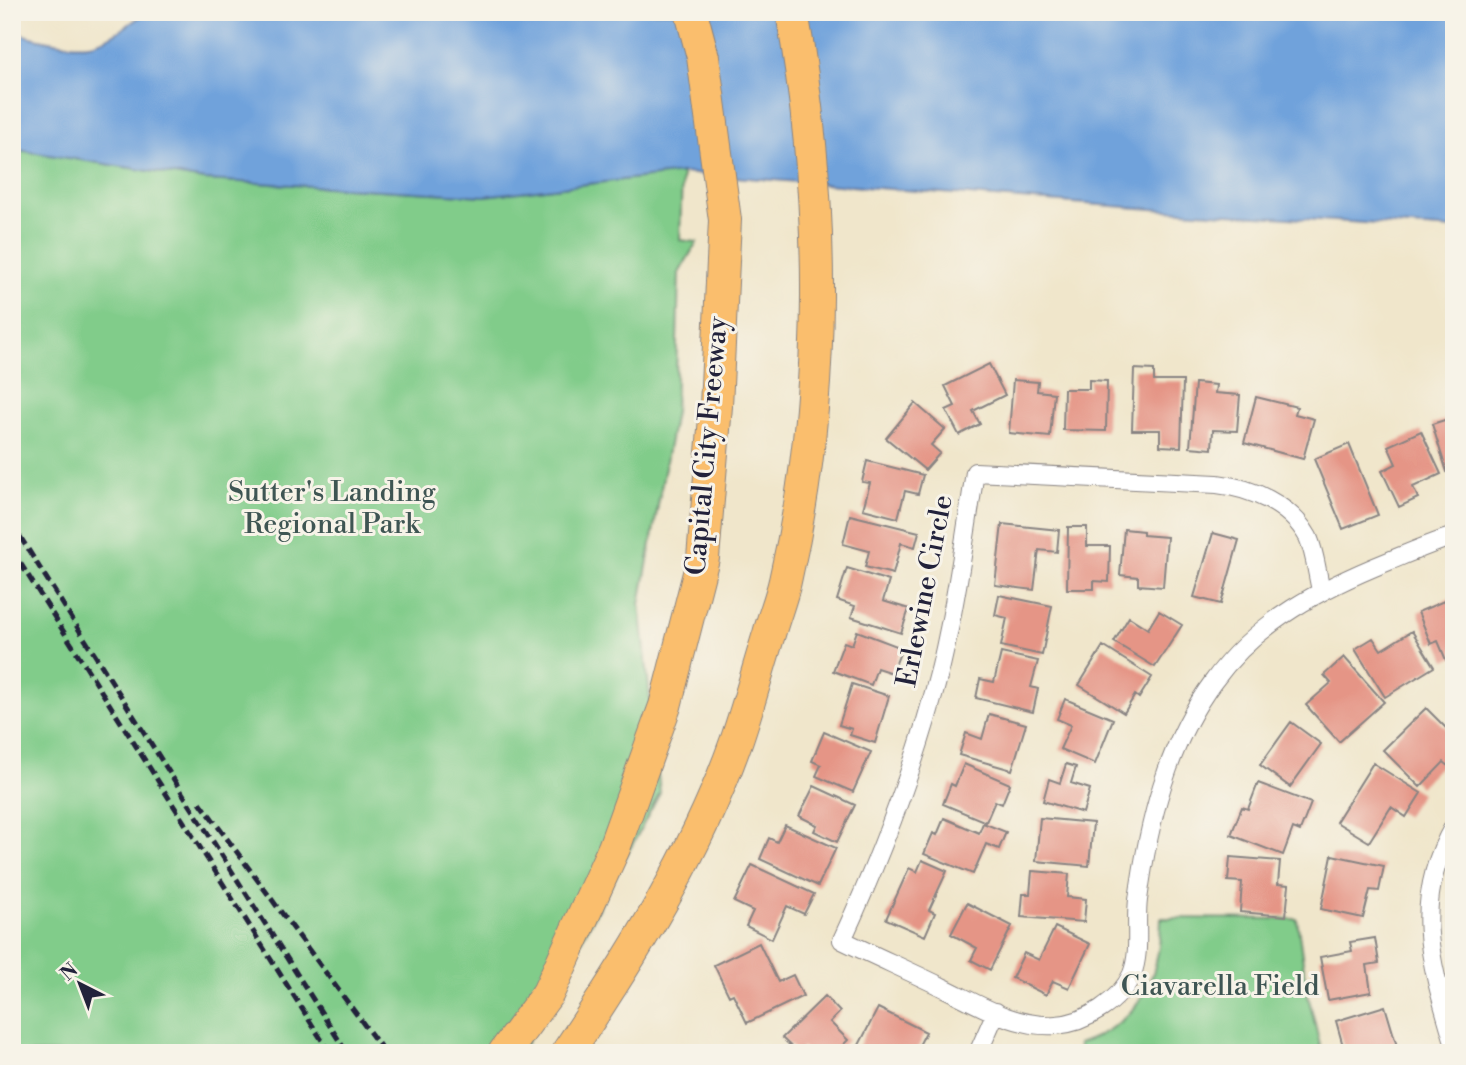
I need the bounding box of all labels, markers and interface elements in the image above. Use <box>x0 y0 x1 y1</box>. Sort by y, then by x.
street label: Capital City Freeway <box>678 315 736 577</box>
park label: Sutter's Landing Regional Park <box>228 475 436 542</box>
street label: Erlewine Circle <box>889 492 961 690</box>
north arrow <box>46 950 116 1020</box>
text: N <box>56 958 83 986</box>
park label: Ciavarella Field <box>1121 969 1319 1004</box>

